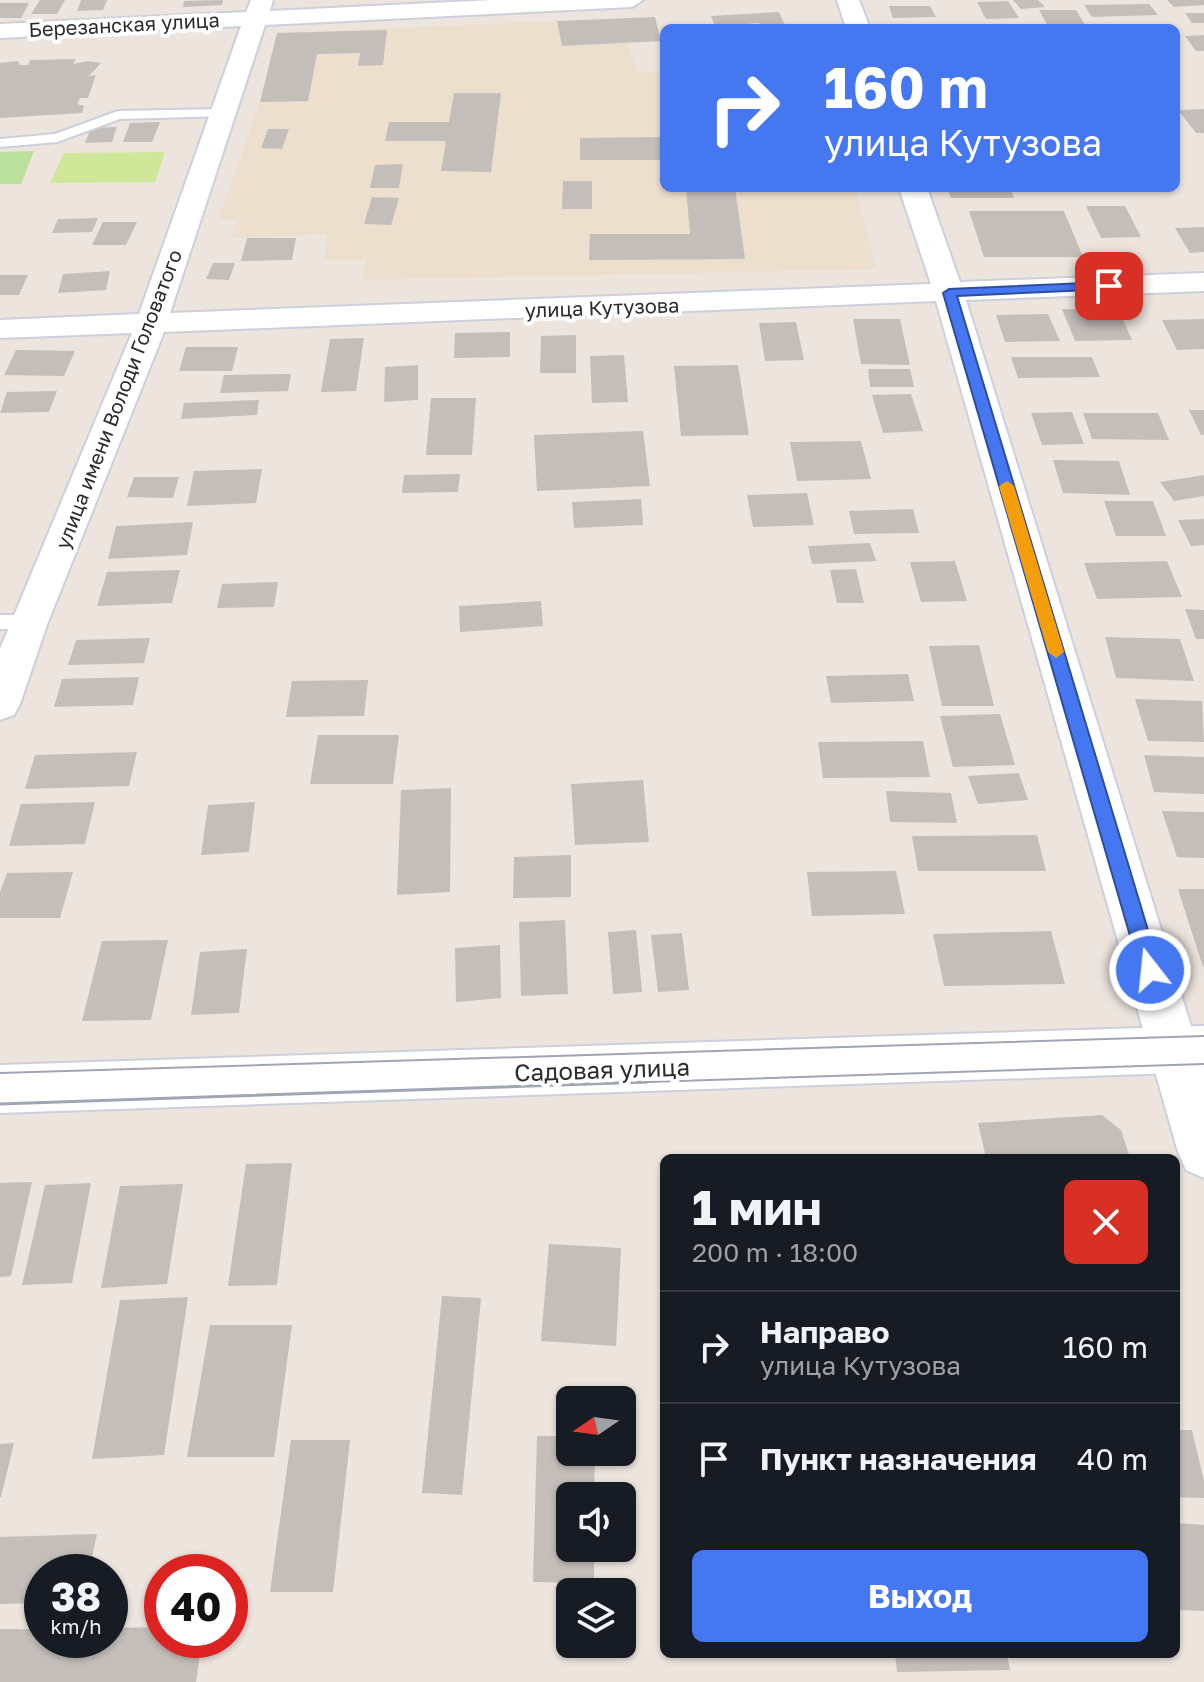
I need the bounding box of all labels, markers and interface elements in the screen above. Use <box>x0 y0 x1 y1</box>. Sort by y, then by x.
street label: Березанская улица <box>28 7 220 41</box>
text: 160 m <box>824 53 988 120</box>
icon: right <box>692 56 796 160</box>
text: улица Кутузова <box>824 121 1102 164</box>
street label: улица имени Володи Головатого <box>50 246 186 552</box>
pin <box>1075 252 1143 320</box>
icon: arrive <box>1087 264 1131 308</box>
street label: улица Кутузова <box>524 292 680 322</box>
position arrow <box>1108 928 1192 1012</box>
street label: Садовая улица <box>514 1051 690 1087</box>
text: 1 мин <box>692 1178 822 1236</box>
button: close <box>1064 1180 1148 1264</box>
text: 200 m · 18:00 <box>692 1237 858 1268</box>
text: Направо <box>760 1314 889 1350</box>
icon: right <box>692 1325 736 1369</box>
text: 160 m <box>1063 1329 1148 1365</box>
text: улица Кутузова <box>760 1350 961 1381</box>
north arrow <box>556 1386 636 1466</box>
map controls <box>556 1386 636 1658</box>
icon: arrive <box>692 1437 736 1481</box>
text: Пункт назначения <box>760 1441 1037 1477</box>
text: 40 m <box>1077 1441 1148 1477</box>
button: sound <box>556 1482 636 1562</box>
button: Выход <box>692 1550 1148 1642</box>
speed limit sign: 40 <box>144 1554 248 1658</box>
text: 38 <box>51 1572 101 1620</box>
button: layers <box>556 1578 636 1658</box>
text: km/h <box>51 1614 101 1638</box>

